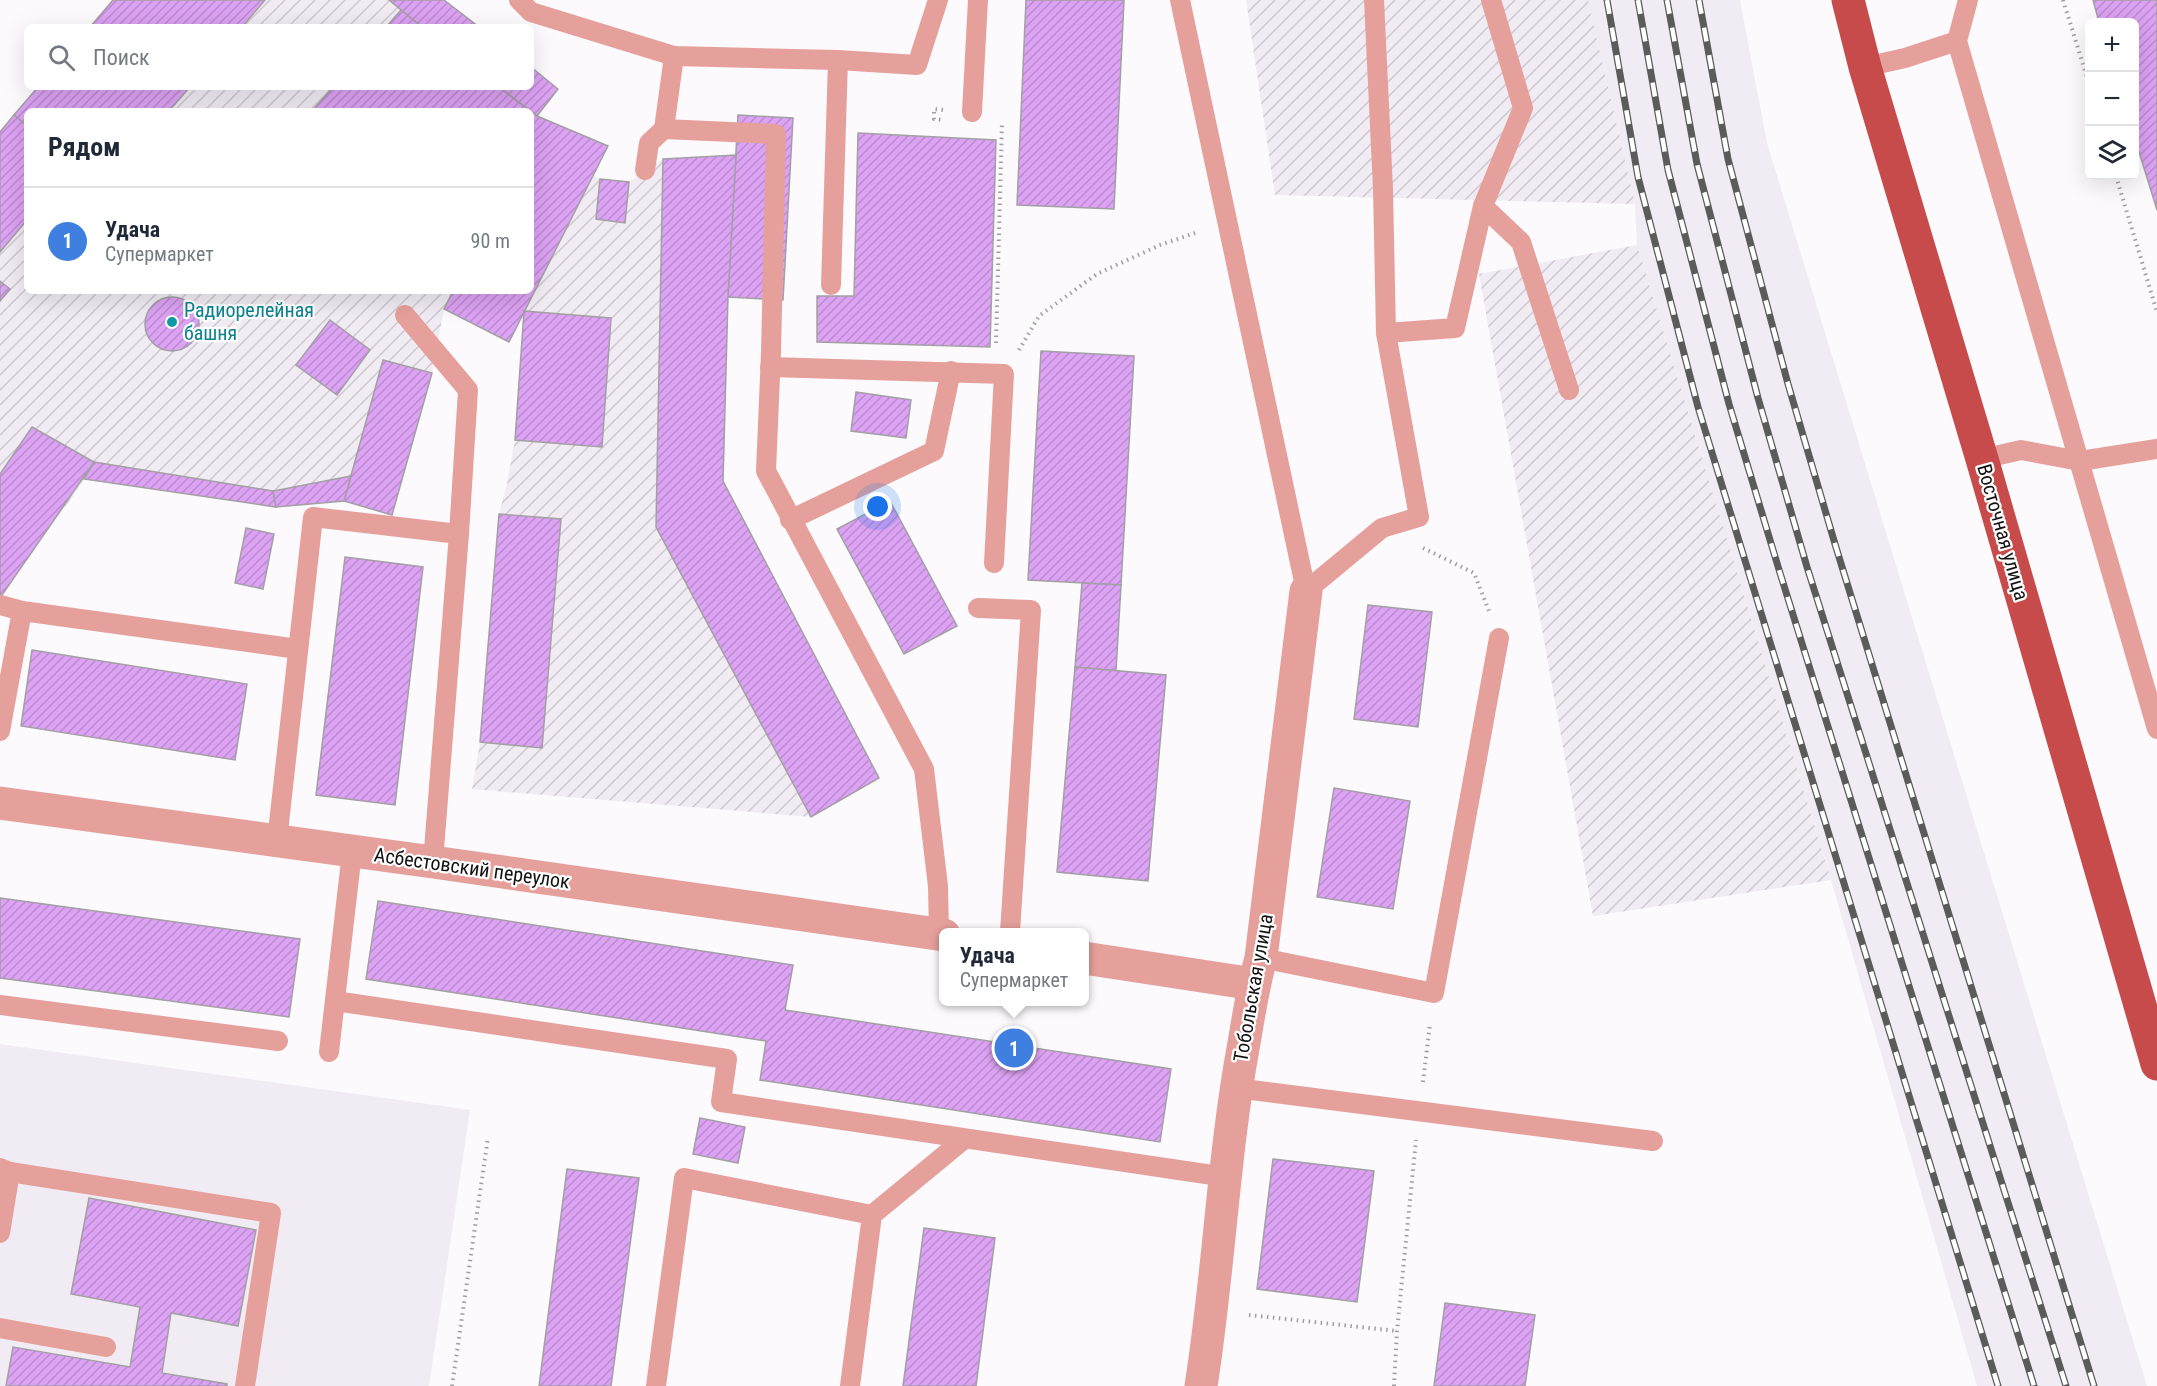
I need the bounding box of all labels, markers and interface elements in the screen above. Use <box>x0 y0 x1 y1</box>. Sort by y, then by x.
map controls <box>2085 18 2139 180</box>
button: + <box>2085 18 2139 72</box>
search box <box>24 24 534 90</box>
icon: search <box>45 41 78 74</box>
text: Поиск <box>93 45 150 70</box>
button: − <box>2085 72 2139 126</box>
button: layers <box>2085 126 2139 180</box>
text: Рядом <box>48 132 120 162</box>
text: Удача <box>105 217 160 242</box>
text: 1 <box>62 229 73 253</box>
text: 90 m <box>471 229 510 253</box>
text: Супермаркет <box>105 242 214 266</box>
place label: Радиорелейная башня <box>184 298 314 345</box>
marker: Радиорелейная башня <box>165 315 179 329</box>
street label: Восточная улица <box>1972 461 2034 603</box>
your location <box>863 492 892 521</box>
street label: Асбестовский переулок <box>373 842 572 894</box>
street label: Тобольская улица <box>1228 912 1278 1064</box>
popup <box>939 928 1089 1006</box>
text: Удача <box>960 943 1015 968</box>
text: Супермаркет <box>960 968 1068 992</box>
pin: 1 <box>994 1026 1034 1070</box>

